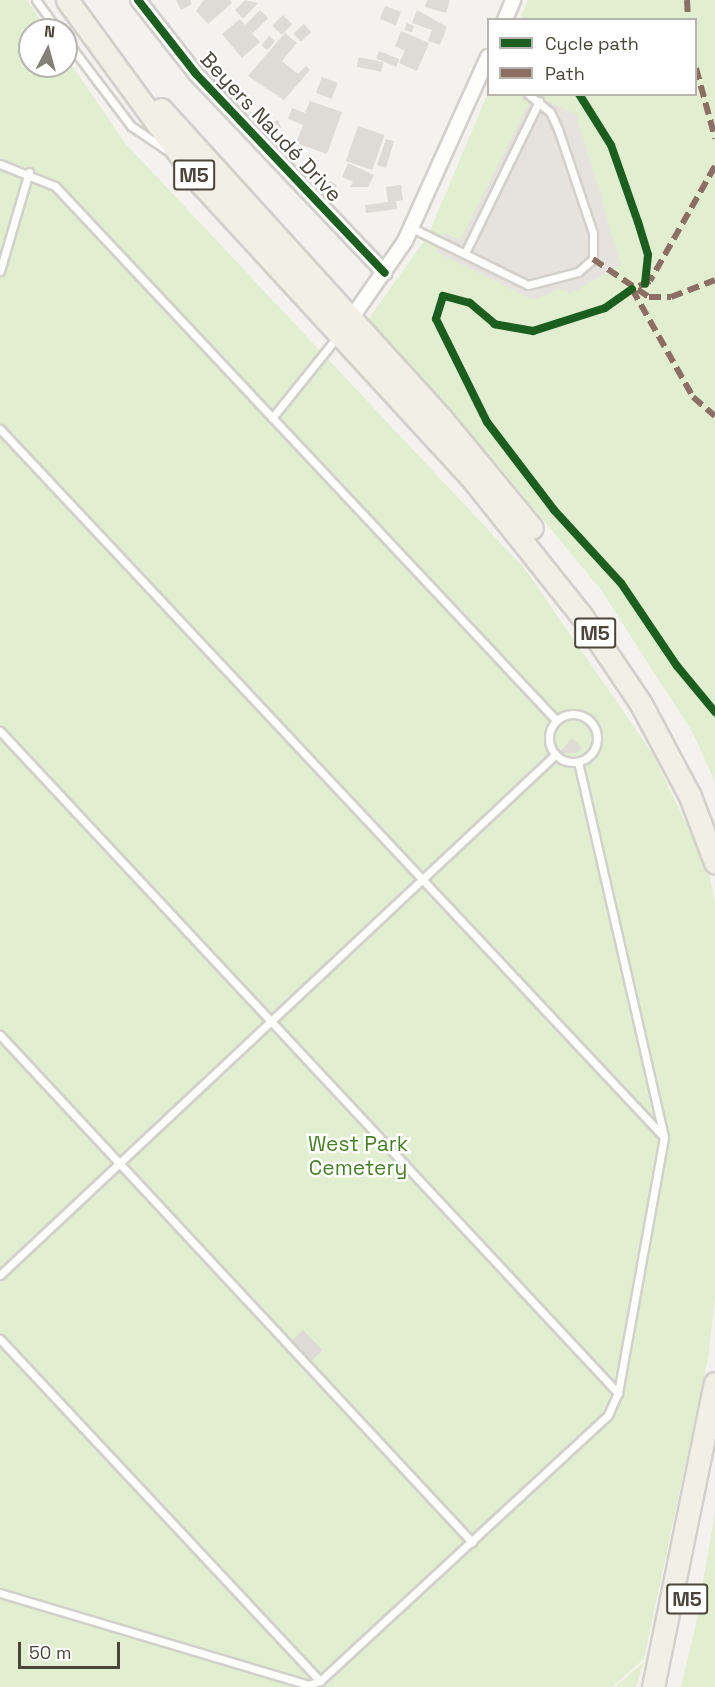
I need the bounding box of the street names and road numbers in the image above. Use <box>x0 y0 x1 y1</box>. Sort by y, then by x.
street label: Beyers Naudé Drive <box>195 47 347 207</box>
road number: M5 <box>173 158 215 192</box>
road number: M5 <box>574 616 616 650</box>
road number: M5 <box>666 1582 708 1616</box>

